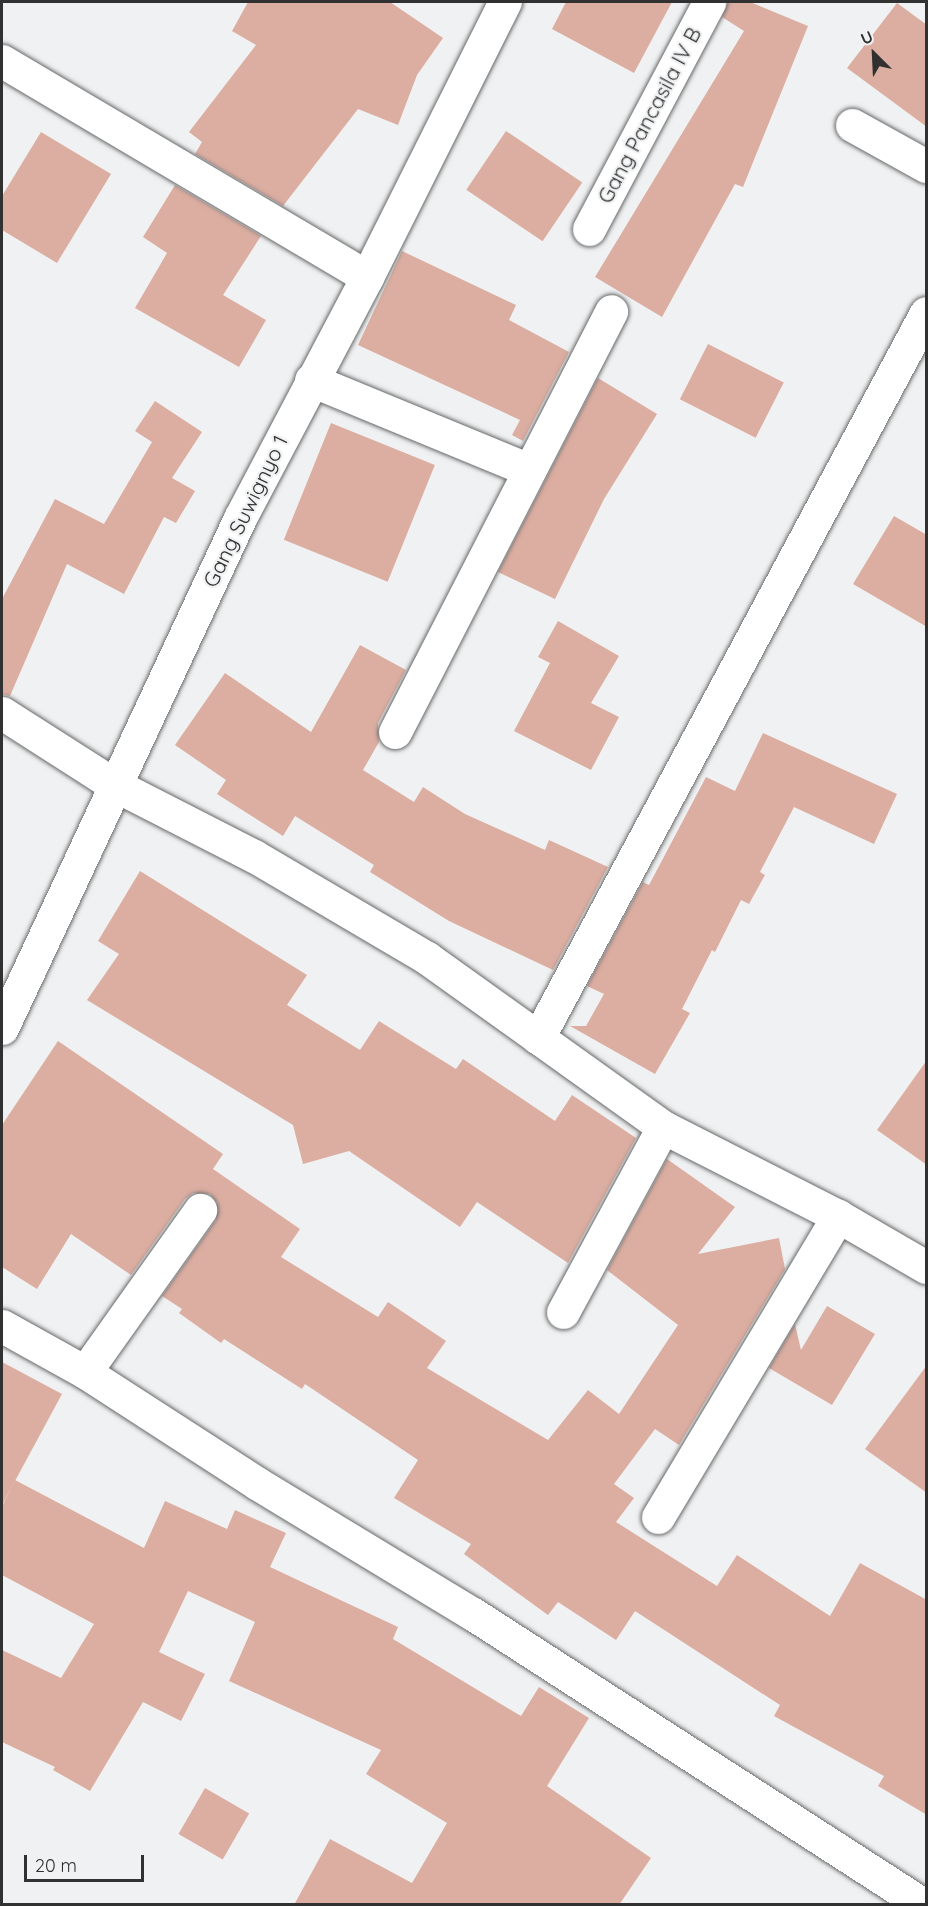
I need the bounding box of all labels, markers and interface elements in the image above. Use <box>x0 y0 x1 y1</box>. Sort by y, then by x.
street label: Gang Pancasila IV B <box>592 23 706 207</box>
north arrow <box>844 24 904 84</box>
text: U <box>857 26 876 49</box>
street label: Gang Suwignyo 1 <box>197 431 293 591</box>
scale bar <box>27 1843 147 1881</box>
text: 20 m <box>35 1854 77 1877</box>

